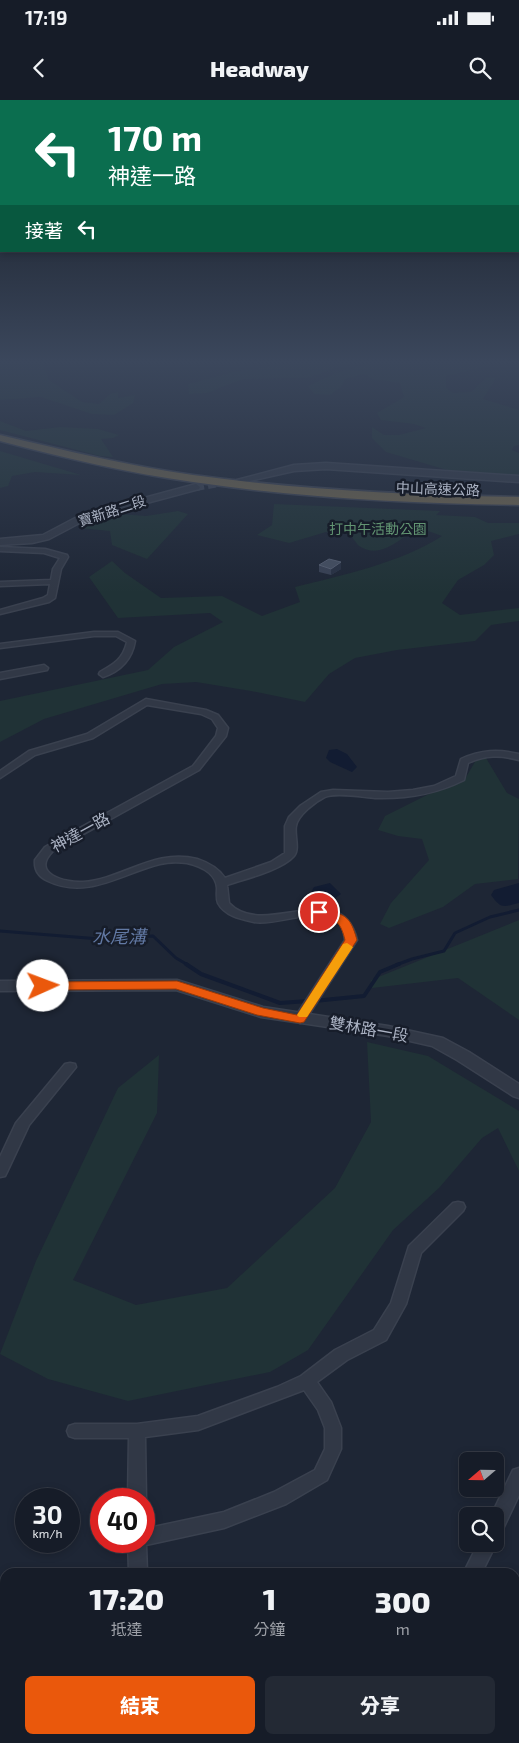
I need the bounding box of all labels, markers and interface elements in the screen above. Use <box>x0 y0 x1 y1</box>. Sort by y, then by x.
text: 17:19 <box>25 6 68 29</box>
icon: back <box>25 54 53 82</box>
icon: search <box>466 54 494 82</box>
text: Headway <box>210 55 309 81</box>
text: 170 m <box>108 116 202 158</box>
icon: left <box>25 120 90 185</box>
text: 神達一路 <box>108 162 196 188</box>
icon: left <box>73 215 101 243</box>
text: 接著 <box>25 219 63 242</box>
street label: 中山高速公路 <box>396 479 480 498</box>
street label: 寶新路二段 <box>76 492 148 529</box>
park label: 打中午活動公園 <box>329 520 427 537</box>
street label: 神達一路 <box>47 808 112 855</box>
pin <box>298 891 340 933</box>
icon: arrive <box>305 898 333 926</box>
water label: 水尾溝 <box>92 925 149 947</box>
position arrow <box>16 959 68 1011</box>
street label: 雙林路一段 <box>328 1012 410 1045</box>
north arrow <box>459 1452 504 1498</box>
map controls <box>459 1452 504 1552</box>
speed limit sign: 40 <box>90 1488 155 1553</box>
text: 30 <box>33 1499 62 1529</box>
button: search <box>459 1507 504 1552</box>
text: km/h <box>33 1526 62 1540</box>
text: 17:20 <box>89 1580 164 1616</box>
text: 1 <box>263 1580 276 1616</box>
text: 300 <box>375 1583 431 1619</box>
text: 抵達 <box>111 1619 143 1638</box>
text: 分鐘 <box>253 1619 285 1638</box>
text: m <box>396 1619 410 1638</box>
button: 結束 <box>25 1676 255 1734</box>
button: 分享 <box>265 1676 495 1734</box>

